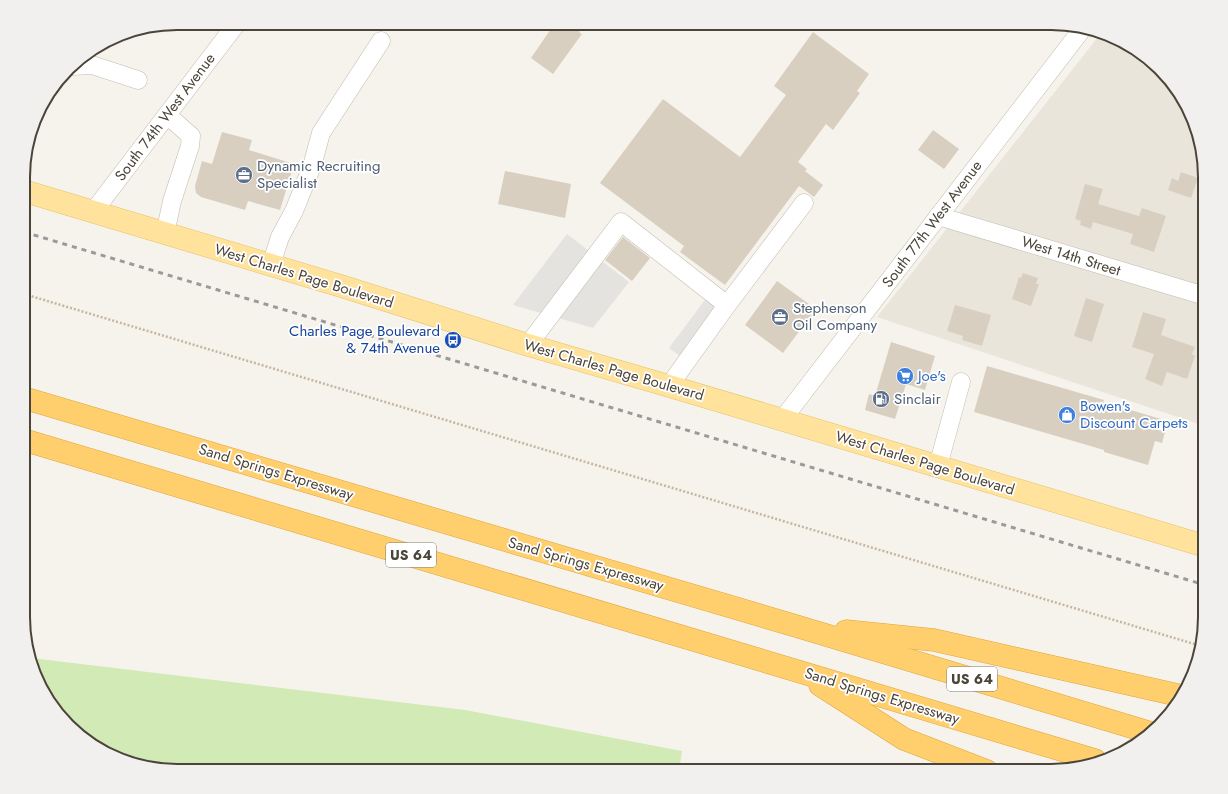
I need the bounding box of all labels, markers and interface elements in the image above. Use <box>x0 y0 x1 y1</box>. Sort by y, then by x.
street label: South 74th West Avenue <box>110 48 221 186</box>
place label: Dynamic Recruiting Specialist <box>257 155 381 194</box>
street label: South 77th West Avenue <box>877 156 987 292</box>
office icon: Dynamic Recruiting Specialist <box>234 165 254 185</box>
street label: West 14th Street <box>1019 230 1124 282</box>
street label: West Charles Page Boulevard <box>212 238 396 314</box>
place label: Stephenson Oil Company <box>793 297 877 336</box>
office icon: Stephenson Oil Company <box>770 307 790 327</box>
place label: Charles Page Boulevard & 74th Avenue <box>289 320 440 359</box>
bus stop icon: Charles Page Boulevard & 74th Avenue <box>443 330 463 350</box>
street label: West Charles Page Boulevard <box>521 334 707 406</box>
place label: Joe's <box>916 365 946 387</box>
supermarket icon: Joe's <box>895 366 915 386</box>
place label: Sinclair <box>894 388 942 410</box>
fuel station icon: Sinclair <box>871 389 891 409</box>
place label: Bowen's Discount Carpets <box>1080 395 1188 434</box>
shop icon: Bowen's Discount Carpets <box>1057 405 1077 425</box>
street label: West Charles Page Boulevard <box>833 425 1017 501</box>
street label: Sand Springs Expressway <box>196 438 357 506</box>
street label: Sand Springs Expressway <box>506 531 667 597</box>
road number: US 64 <box>386 543 436 567</box>
street label: Sand Springs Expressway <box>802 662 963 730</box>
road number: US 64 <box>947 667 997 691</box>

